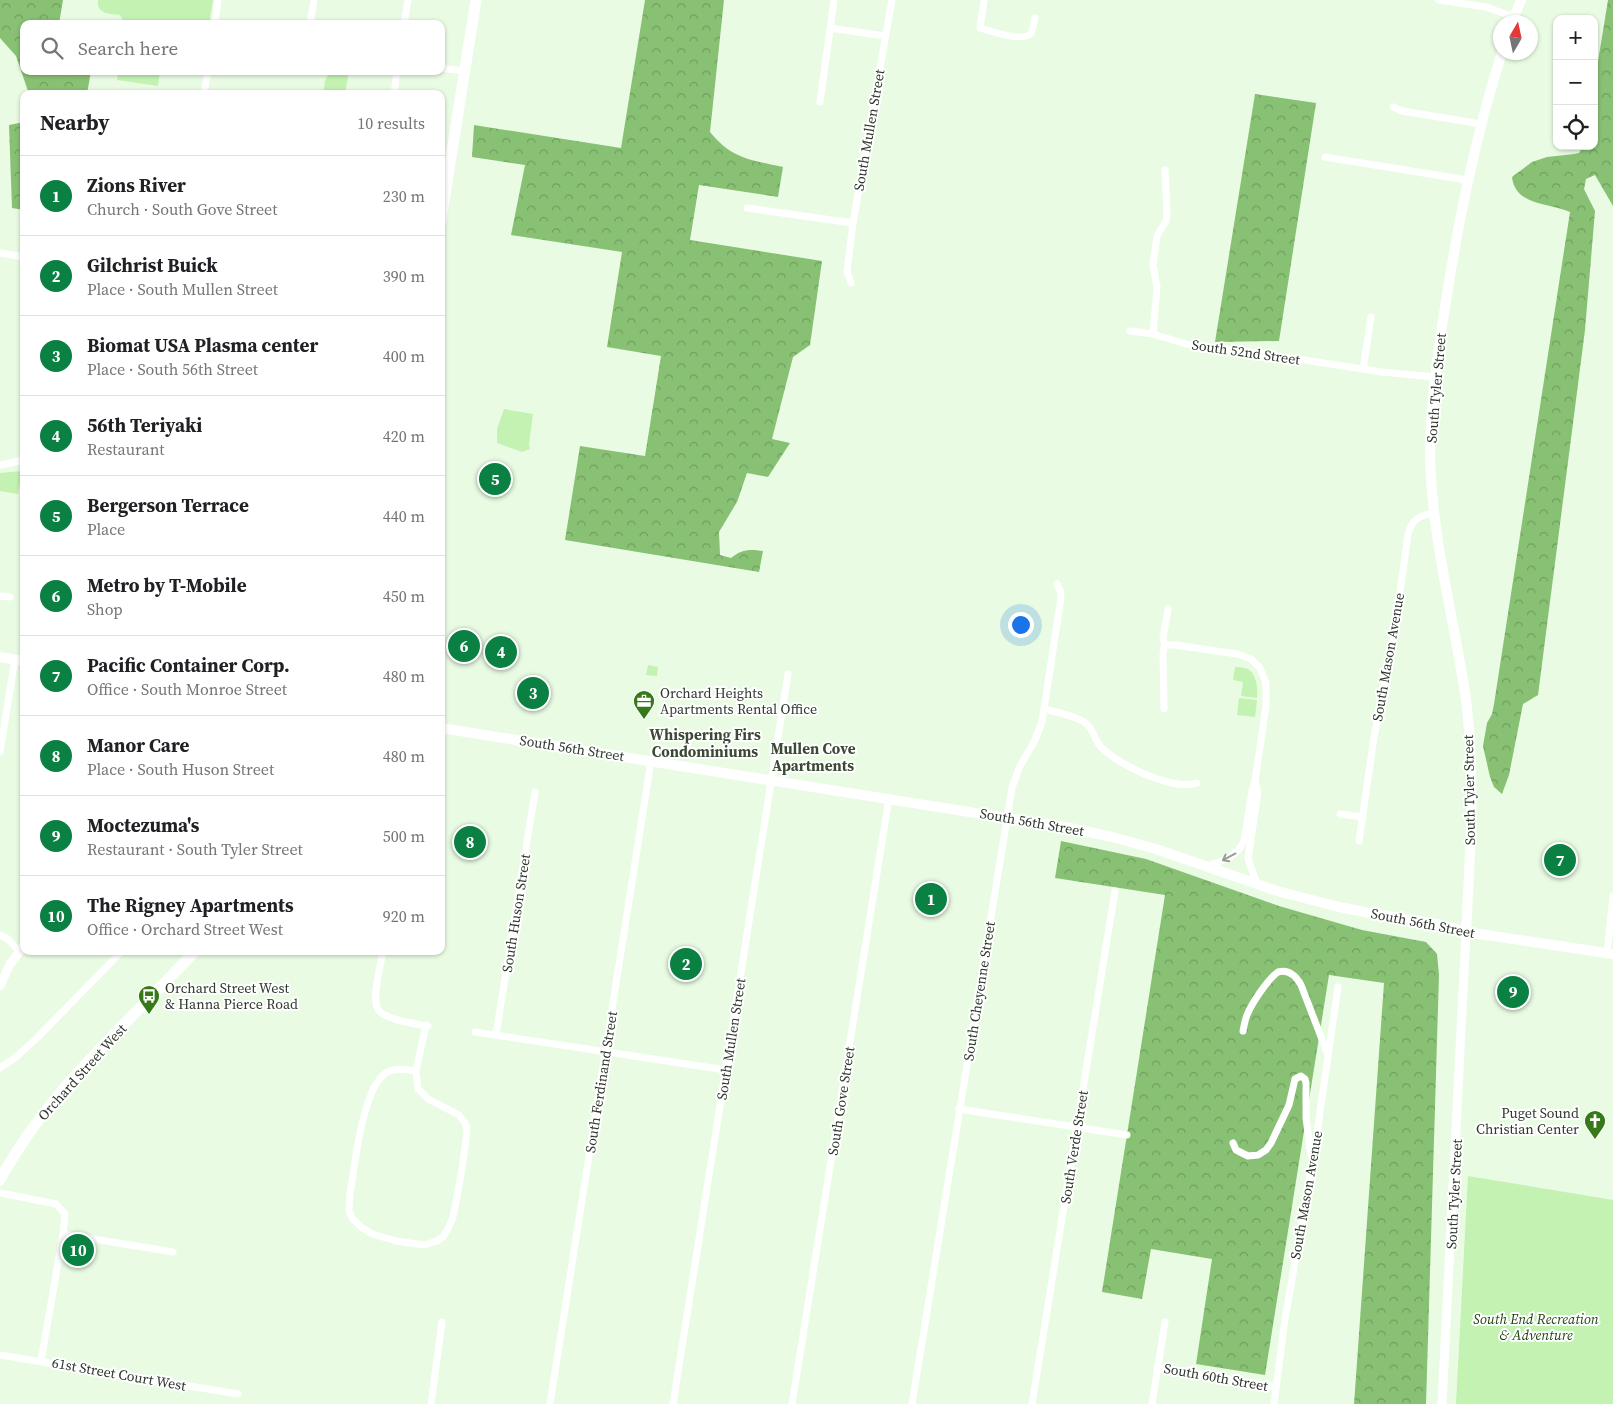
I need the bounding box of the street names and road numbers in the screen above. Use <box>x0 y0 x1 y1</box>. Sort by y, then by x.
street label: South Mullen Street <box>848 67 890 192</box>
street label: South Tyler Street <box>1421 332 1451 444</box>
street label: South 52nd Street <box>1191 335 1302 370</box>
street label: South Mason Avenue <box>1367 591 1409 723</box>
street label: South 56th Street <box>518 730 626 766</box>
street label: South Tyler Street <box>1458 734 1480 845</box>
street label: South 56th Street <box>978 803 1086 841</box>
street label: South Huson Street <box>497 852 535 974</box>
street label: South 56th Street <box>1369 903 1477 943</box>
street label: South Cheyenne Street <box>958 919 1000 1062</box>
street label: South Mullen Street <box>711 976 751 1101</box>
street label: South Ferdinand Street <box>580 1009 622 1154</box>
street label: Orchard Street West <box>33 1019 131 1125</box>
street label: South Gove Street <box>823 1045 860 1157</box>
street label: South Verde Street <box>1055 1088 1093 1205</box>
street label: South Mason Avenue <box>1285 1129 1327 1261</box>
street label: South Tyler Street <box>1441 1138 1467 1250</box>
street label: 61st Street Court West <box>50 1352 188 1396</box>
street label: South 60th Street <box>1162 1358 1270 1396</box>

